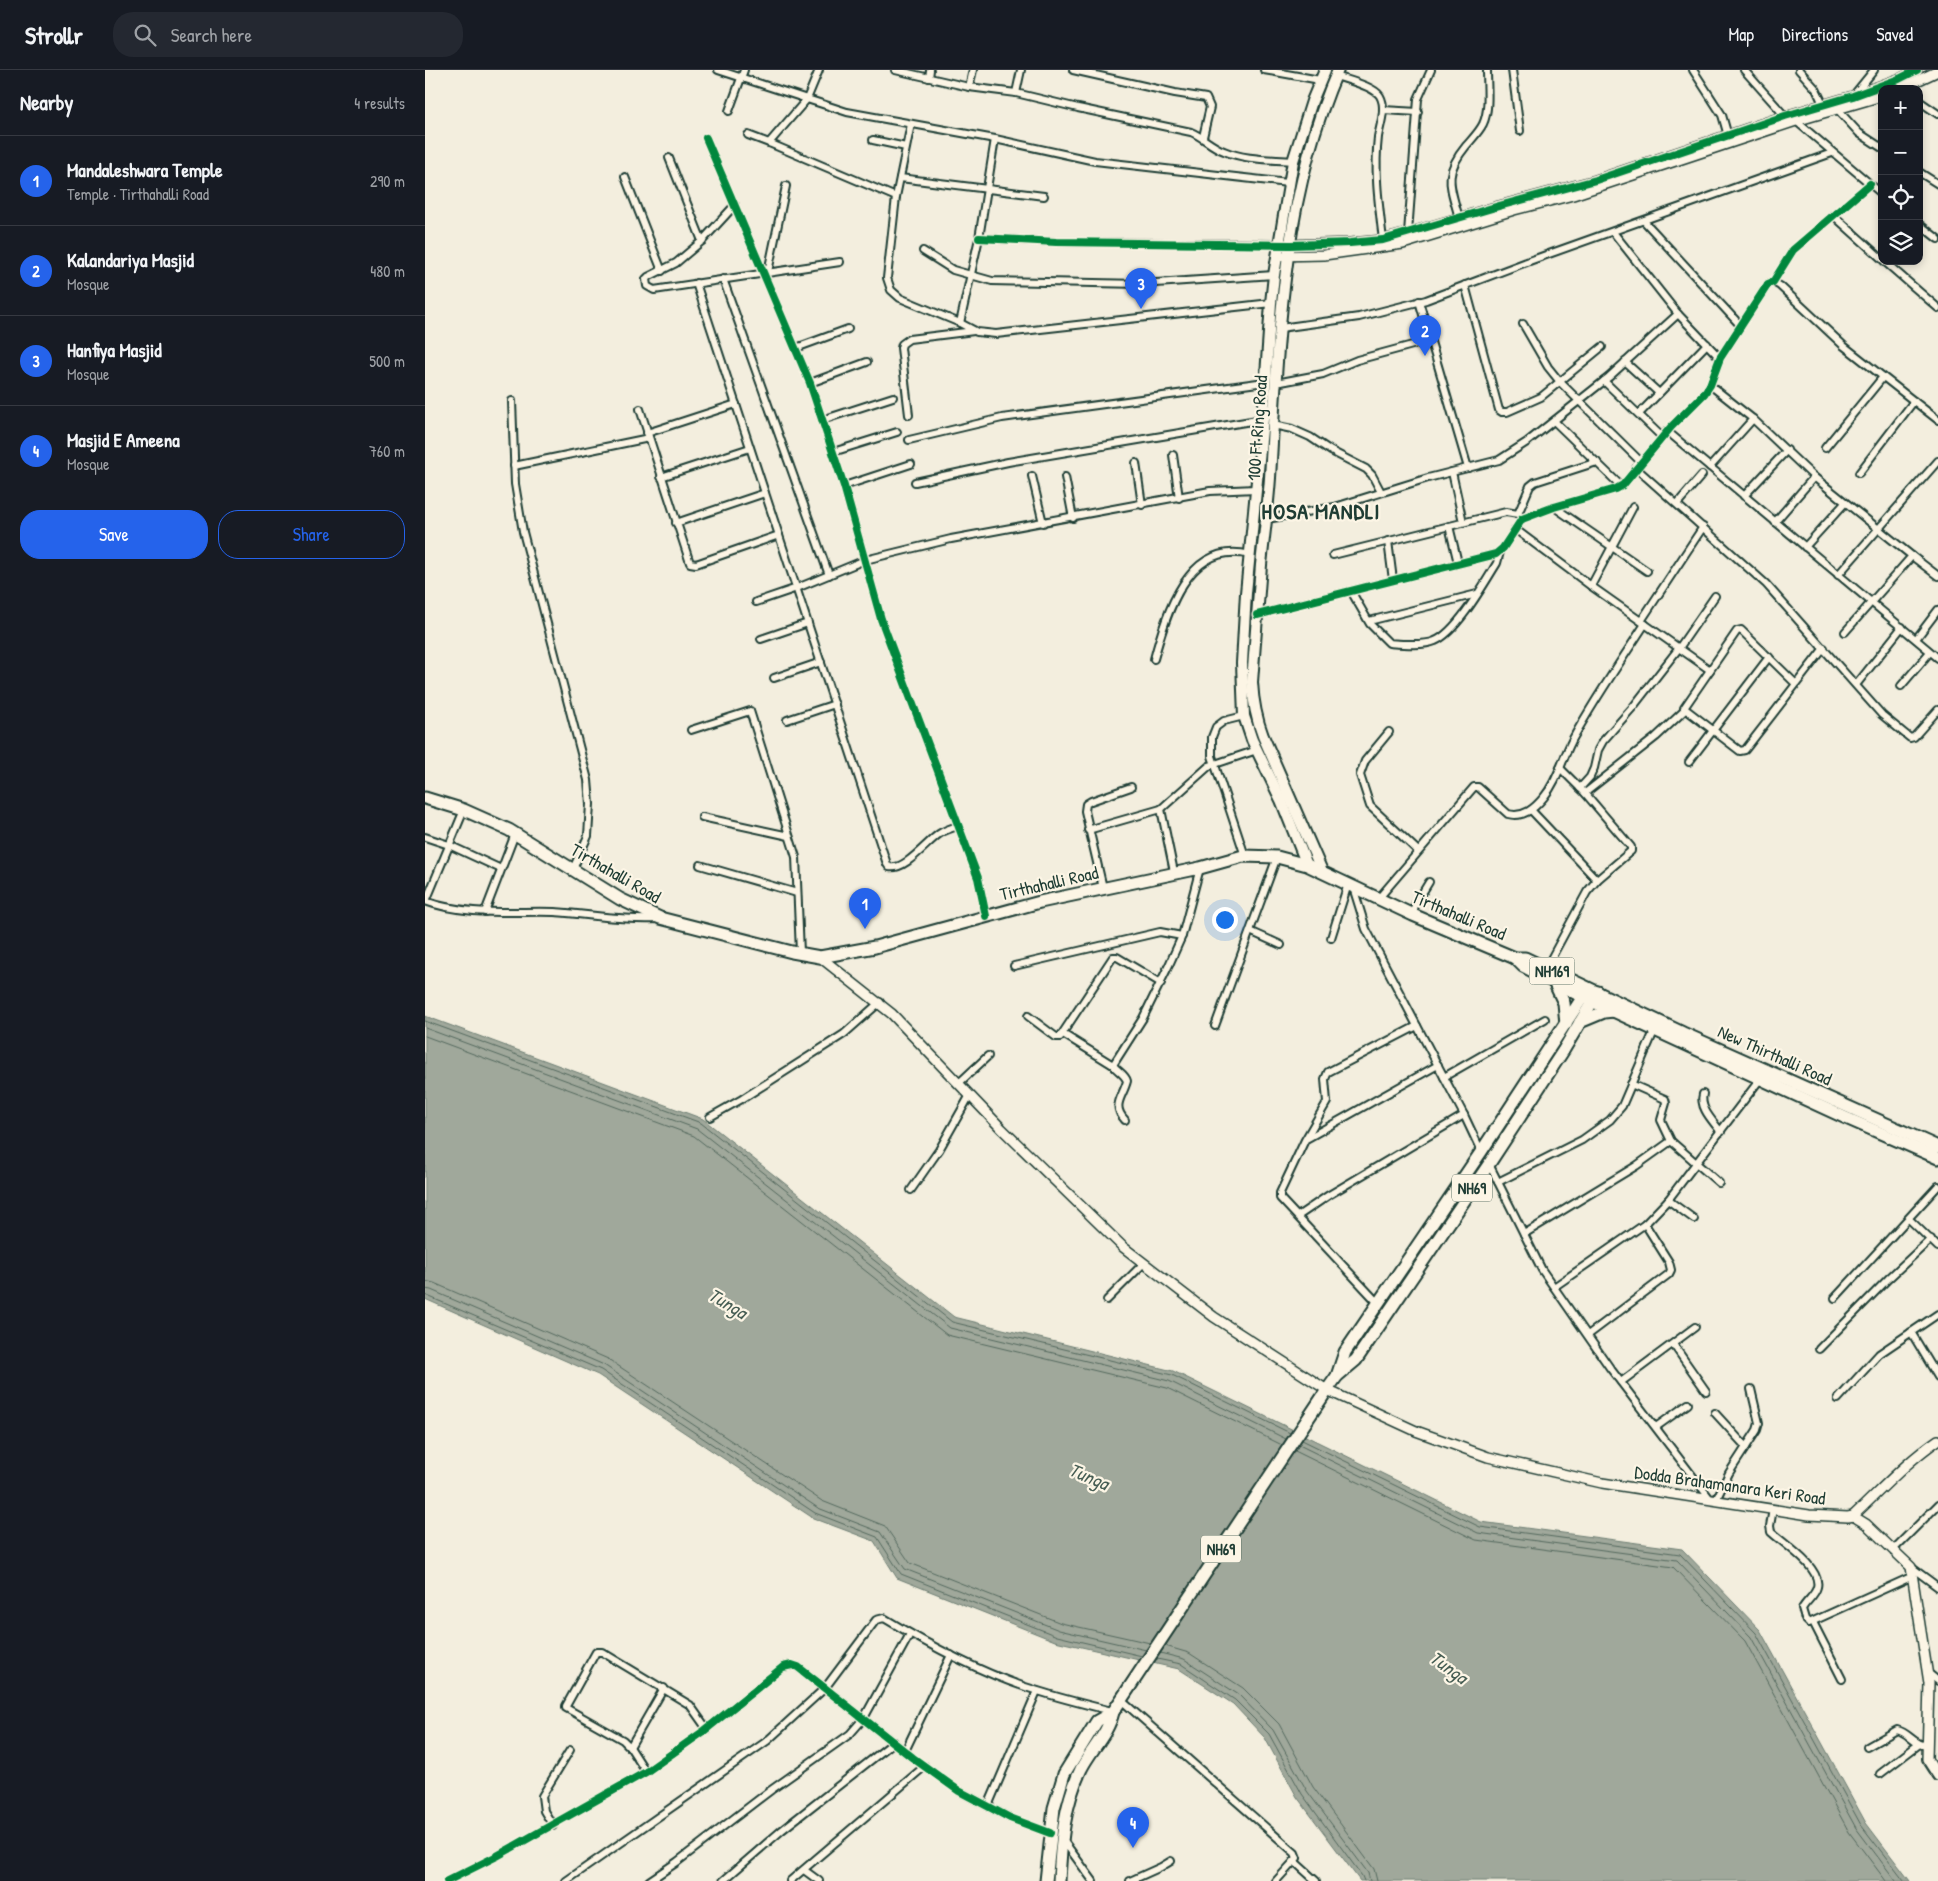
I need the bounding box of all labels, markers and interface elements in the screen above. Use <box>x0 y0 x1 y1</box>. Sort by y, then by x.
search box <box>113 12 463 57</box>
text: Strollr <box>25 19 83 51</box>
icon: search <box>131 21 159 49</box>
text: Search here <box>171 22 252 48</box>
text: Map <box>1729 22 1754 47</box>
text: Directions <box>1782 22 1848 47</box>
text: Saved <box>1876 22 1913 47</box>
map controls <box>1878 85 1923 265</box>
button: + <box>1878 85 1923 130</box>
text: Nearby <box>20 88 73 117</box>
text: 4 results <box>354 92 405 114</box>
button: − <box>1878 130 1923 175</box>
text: Mandaleshwara Temple <box>67 157 223 183</box>
text: 1 <box>33 170 39 192</box>
text: 290 m <box>370 170 405 192</box>
button: locate <box>1878 175 1923 220</box>
text: Temple · Tirthahalli Road <box>67 183 209 205</box>
button: layers <box>1878 220 1923 265</box>
text: Kalandariya Masjid <box>67 247 194 273</box>
text: 2 <box>32 260 40 282</box>
text: 480 m <box>370 260 405 282</box>
pin: 3 <box>1125 268 1157 309</box>
text: Mosque <box>67 273 109 295</box>
pin: 2 <box>1409 315 1441 356</box>
text: Hanfiya Masjid <box>67 337 162 363</box>
text: 3 <box>32 350 40 372</box>
text: 500 m <box>369 350 405 372</box>
text: Mosque <box>67 363 109 385</box>
street label: 100 Ft Ring Road <box>1241 374 1273 482</box>
text: Masjid E Ameena <box>67 427 180 453</box>
text: 4 <box>33 440 39 462</box>
text: 760 m <box>369 440 405 462</box>
text: Mosque <box>67 453 109 475</box>
district label: HOSA MANDLI <box>1262 496 1380 526</box>
button: Save <box>20 510 208 559</box>
button: Share <box>218 510 405 559</box>
street label: Tirthahalli Road <box>566 837 666 909</box>
street label: Tirthahalli Road <box>997 860 1101 906</box>
street label: Tirthahalli Road <box>1408 884 1510 946</box>
pin: 1 <box>849 888 881 929</box>
your location <box>1212 907 1238 933</box>
road number: NH169 <box>1529 958 1575 984</box>
street label: New Thirthalli Road <box>1714 1019 1836 1091</box>
road number: NH69 <box>1452 1174 1492 1202</box>
water label: Tunga <box>704 1281 754 1326</box>
water label: Tunga <box>1065 1456 1115 1497</box>
street label: Dodda Brahamanara Keri Road <box>1633 1459 1827 1511</box>
road number: NH69 <box>1201 1536 1241 1562</box>
water label: Tunga <box>1425 1644 1475 1691</box>
pin: 4 <box>1117 1807 1149 1848</box>

